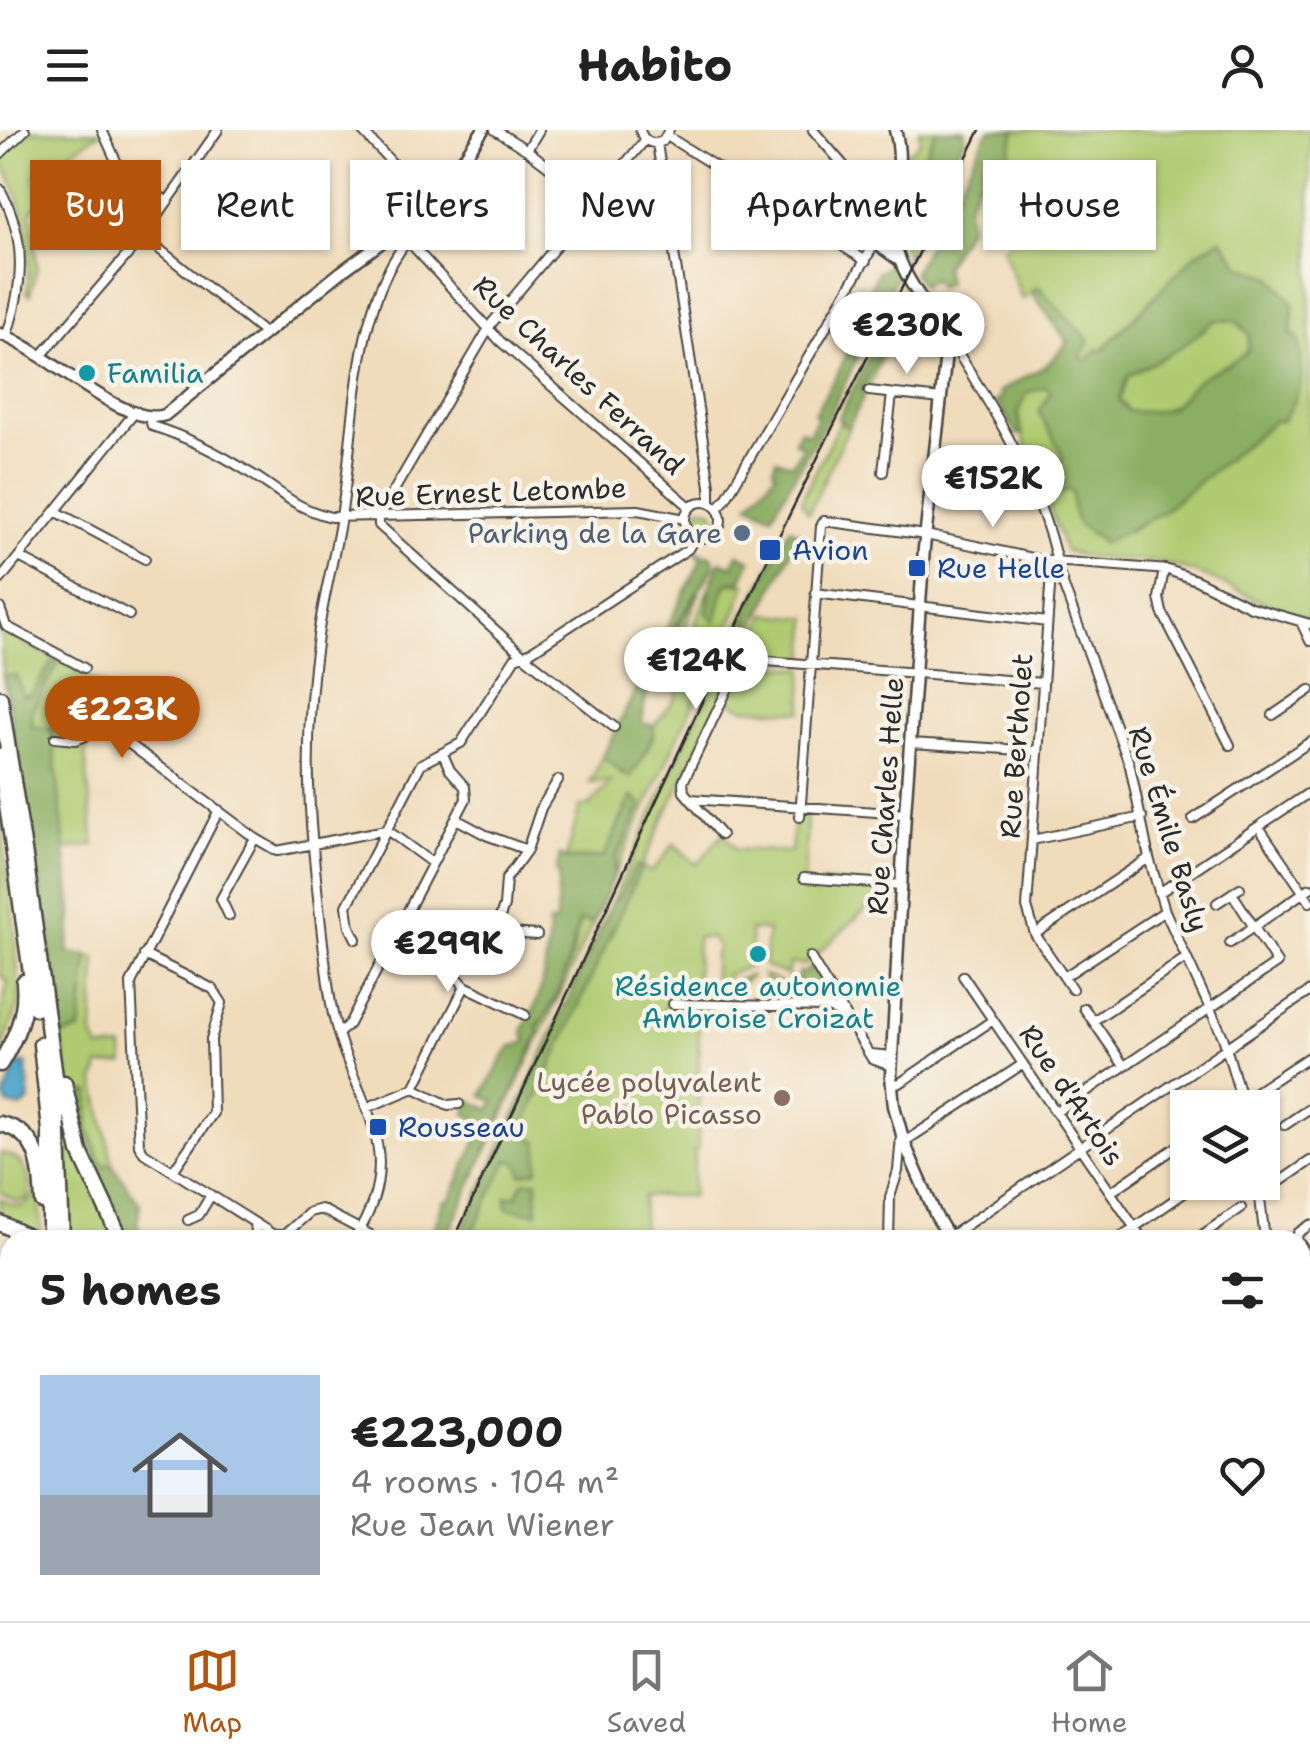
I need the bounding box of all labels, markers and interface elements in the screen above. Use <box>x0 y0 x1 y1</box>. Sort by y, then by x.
text: Habito <box>577 35 733 95</box>
icon: menu <box>40 38 95 93</box>
icon: person <box>1215 38 1270 93</box>
chip: Buy <box>30 160 161 250</box>
chip: Rent <box>181 160 330 250</box>
chip: Filters <box>350 160 525 250</box>
chip: New <box>545 160 691 250</box>
chip: Apartment <box>711 160 963 250</box>
chip: House <box>983 160 1156 250</box>
street label: Rue Charles Ferrand <box>465 267 693 483</box>
pin: €230K <box>837 292 977 377</box>
text: €230K <box>852 303 962 346</box>
place label: Familia <box>107 354 203 392</box>
marker: Familia <box>76 362 98 384</box>
pin: €152K <box>923 445 1063 530</box>
text: €152K <box>944 456 1042 499</box>
street label: Rue Ernest Letombe <box>355 468 627 516</box>
place label: Parking de la Gare <box>468 514 722 552</box>
marker: Parking de la Gare <box>731 522 753 544</box>
place label: Avion <box>792 531 868 569</box>
marker: Avion <box>757 537 783 563</box>
place label: Rue Helle <box>937 549 1065 587</box>
marker: Rue Helle <box>906 557 928 579</box>
pin: €124K <box>626 627 766 712</box>
text: €124K <box>646 638 746 681</box>
street label: Rue Bertholet <box>991 652 1041 840</box>
pin: €223K <box>52 676 192 761</box>
street label: Rue Charles Helle <box>858 676 912 916</box>
text: €223K <box>67 687 177 730</box>
street label: Rue Émile Basly <box>1120 722 1218 936</box>
pin: €299K <box>378 910 518 995</box>
text: €299K <box>393 921 503 964</box>
marker: Résidence autonomie Ambroise Croizat <box>747 943 769 965</box>
place label: Résidence autonomie Ambroise Croizat <box>615 967 901 1037</box>
street label: Rue d'Artois <box>1011 1017 1133 1173</box>
place label: Lycée polyvalent Pablo Picasso <box>536 1063 762 1133</box>
marker: Lycée polyvalent Pablo Picasso <box>771 1087 793 1109</box>
map controls <box>1170 1090 1280 1200</box>
button: layers <box>1170 1090 1280 1200</box>
place label: Rousseau <box>398 1108 525 1146</box>
marker: Rousseau <box>367 1116 389 1138</box>
text: 5 homes <box>40 1262 221 1318</box>
icon: filters <box>1215 1263 1270 1318</box>
text: €223,000 <box>350 1404 564 1460</box>
icon: home <box>120 1415 240 1535</box>
icon: heart <box>1215 1448 1270 1503</box>
text: 4 rooms · 104 m² <box>350 1460 619 1503</box>
text: Rue Jean Wiener <box>350 1503 615 1546</box>
tab: Map <box>182 1643 242 1741</box>
tab: Saved <box>607 1643 686 1741</box>
tab: Home <box>1051 1643 1128 1741</box>

